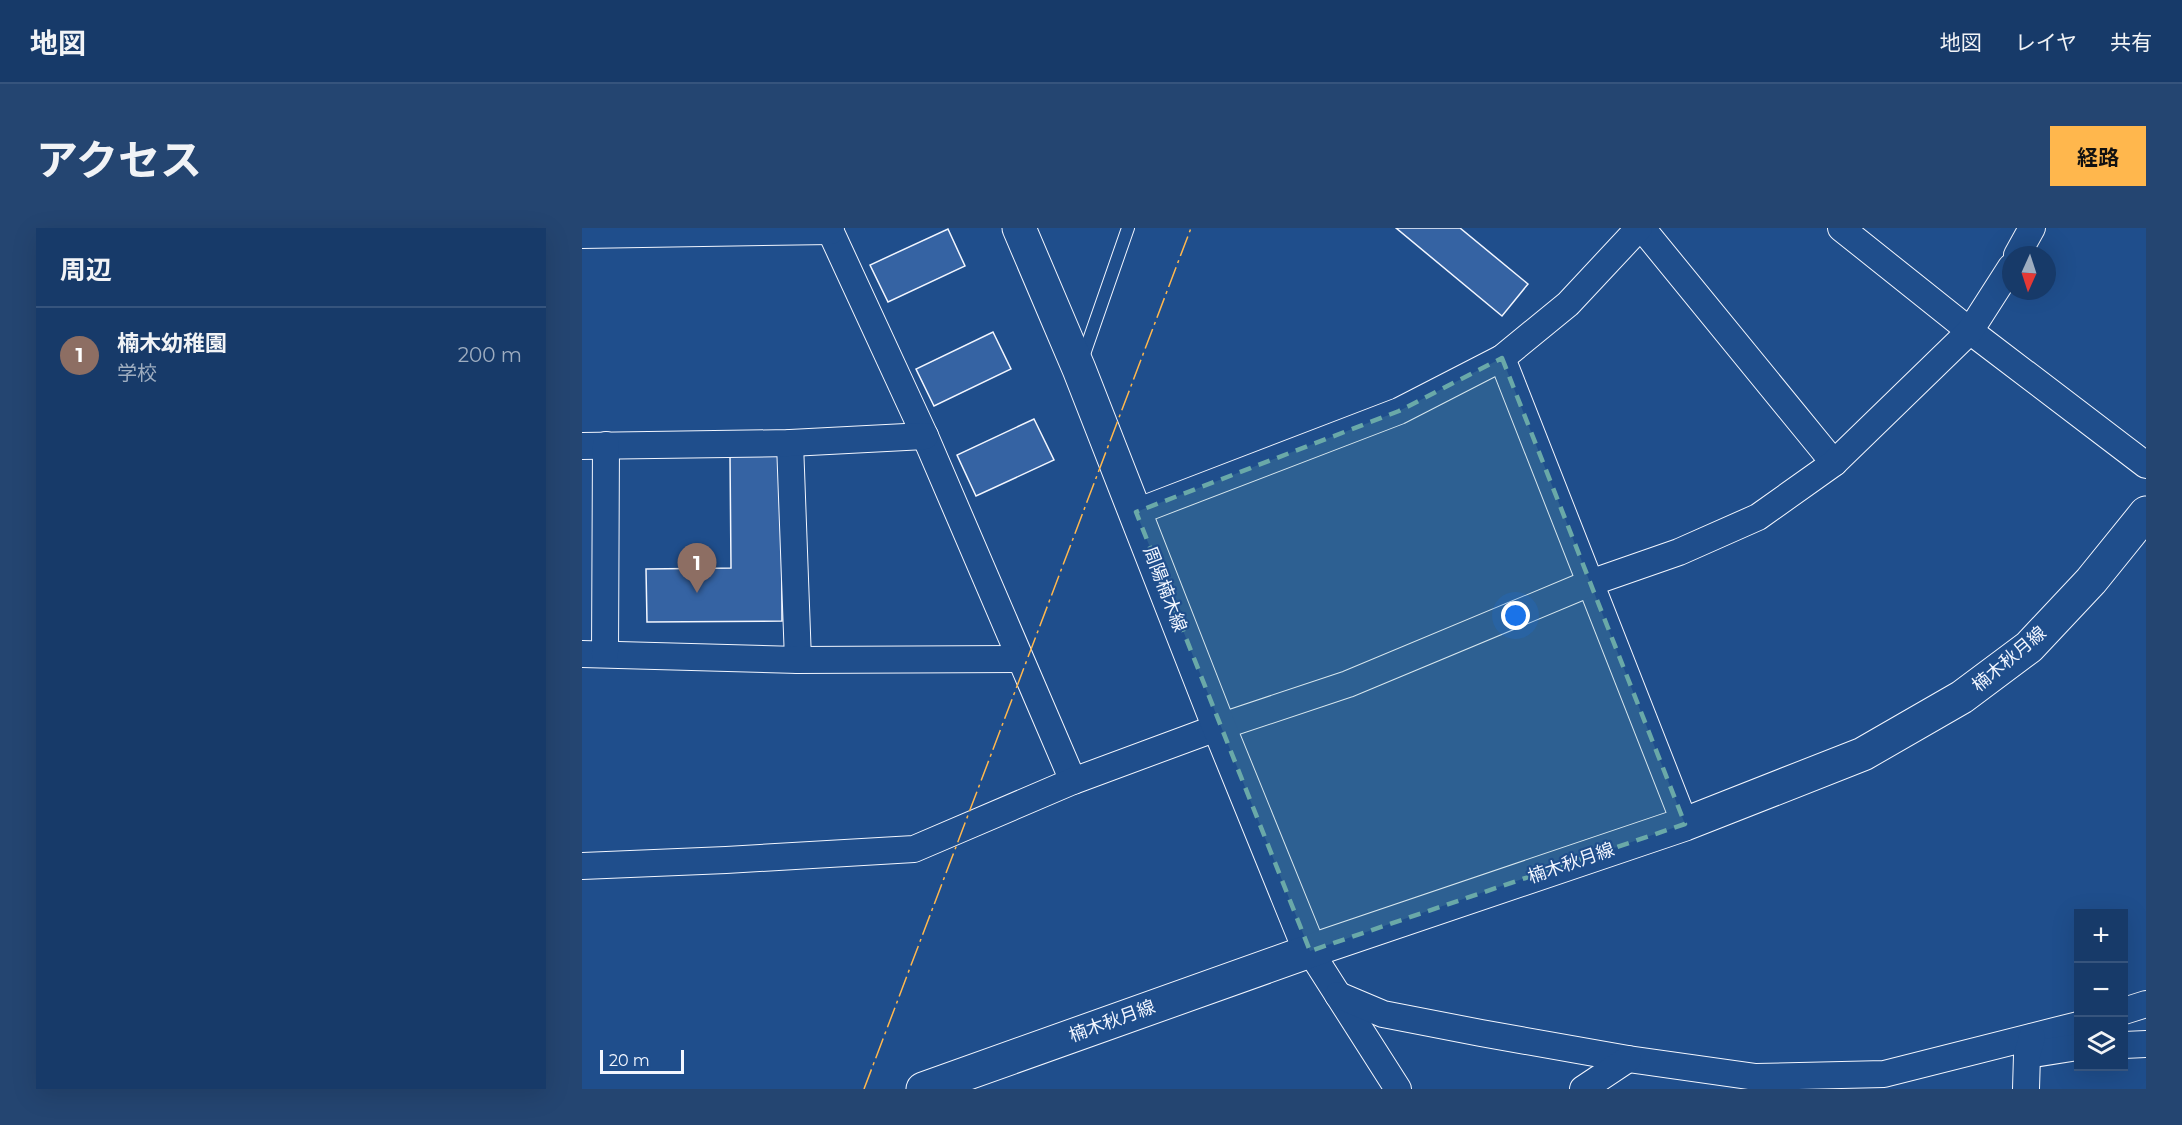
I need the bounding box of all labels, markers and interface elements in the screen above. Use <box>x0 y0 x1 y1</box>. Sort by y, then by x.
text: 地図 <box>30 26 86 60</box>
text: 地図 <box>1940 30 1982 55</box>
text: レイヤ <box>2015 30 2077 55</box>
text: 共有 <box>2110 30 2152 55</box>
button: 経路 <box>2050 126 2146 186</box>
text: アクセス <box>36 134 202 186</box>
north arrow <box>2002 246 2056 300</box>
text: 周辺 <box>60 254 112 286</box>
text: 楠木幼稚園 <box>117 330 227 357</box>
text: 1 <box>76 343 83 367</box>
text: 200 m <box>458 343 522 367</box>
text: 学校 <box>117 361 157 385</box>
street label: 周陽楠木線 <box>1139 543 1191 635</box>
pin: 1 <box>678 544 716 593</box>
your location <box>1501 601 1530 630</box>
street label: 楠木秋月線 <box>1967 622 2051 696</box>
street label: 楠木秋月線 <box>1525 838 1617 888</box>
map controls <box>2074 909 2128 1071</box>
button: + <box>2074 909 2128 963</box>
button: − <box>2074 963 2128 1017</box>
street label: 楠木秋月線 <box>1066 995 1158 1047</box>
button: layers <box>2074 1017 2128 1071</box>
scale bar <box>600 1047 684 1074</box>
text: 20 m <box>609 1051 650 1070</box>

